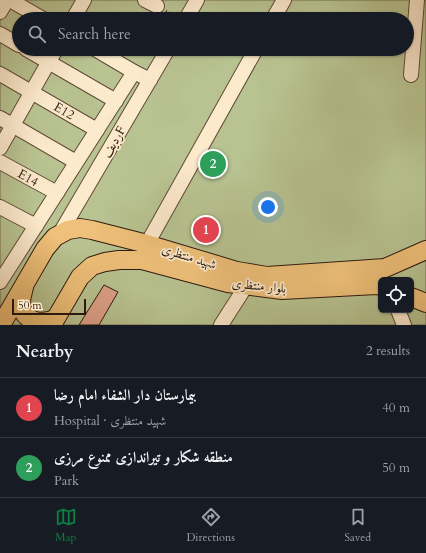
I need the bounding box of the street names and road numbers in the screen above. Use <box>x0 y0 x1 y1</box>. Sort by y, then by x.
street label: E12 <box>50 98 78 124</box>
street label: ردیفF <box>98 123 130 161</box>
street label: E14 <box>14 165 42 191</box>
street label: شهید منتظری <box>159 240 219 274</box>
street label: بلوار منتظری <box>231 274 287 298</box>

